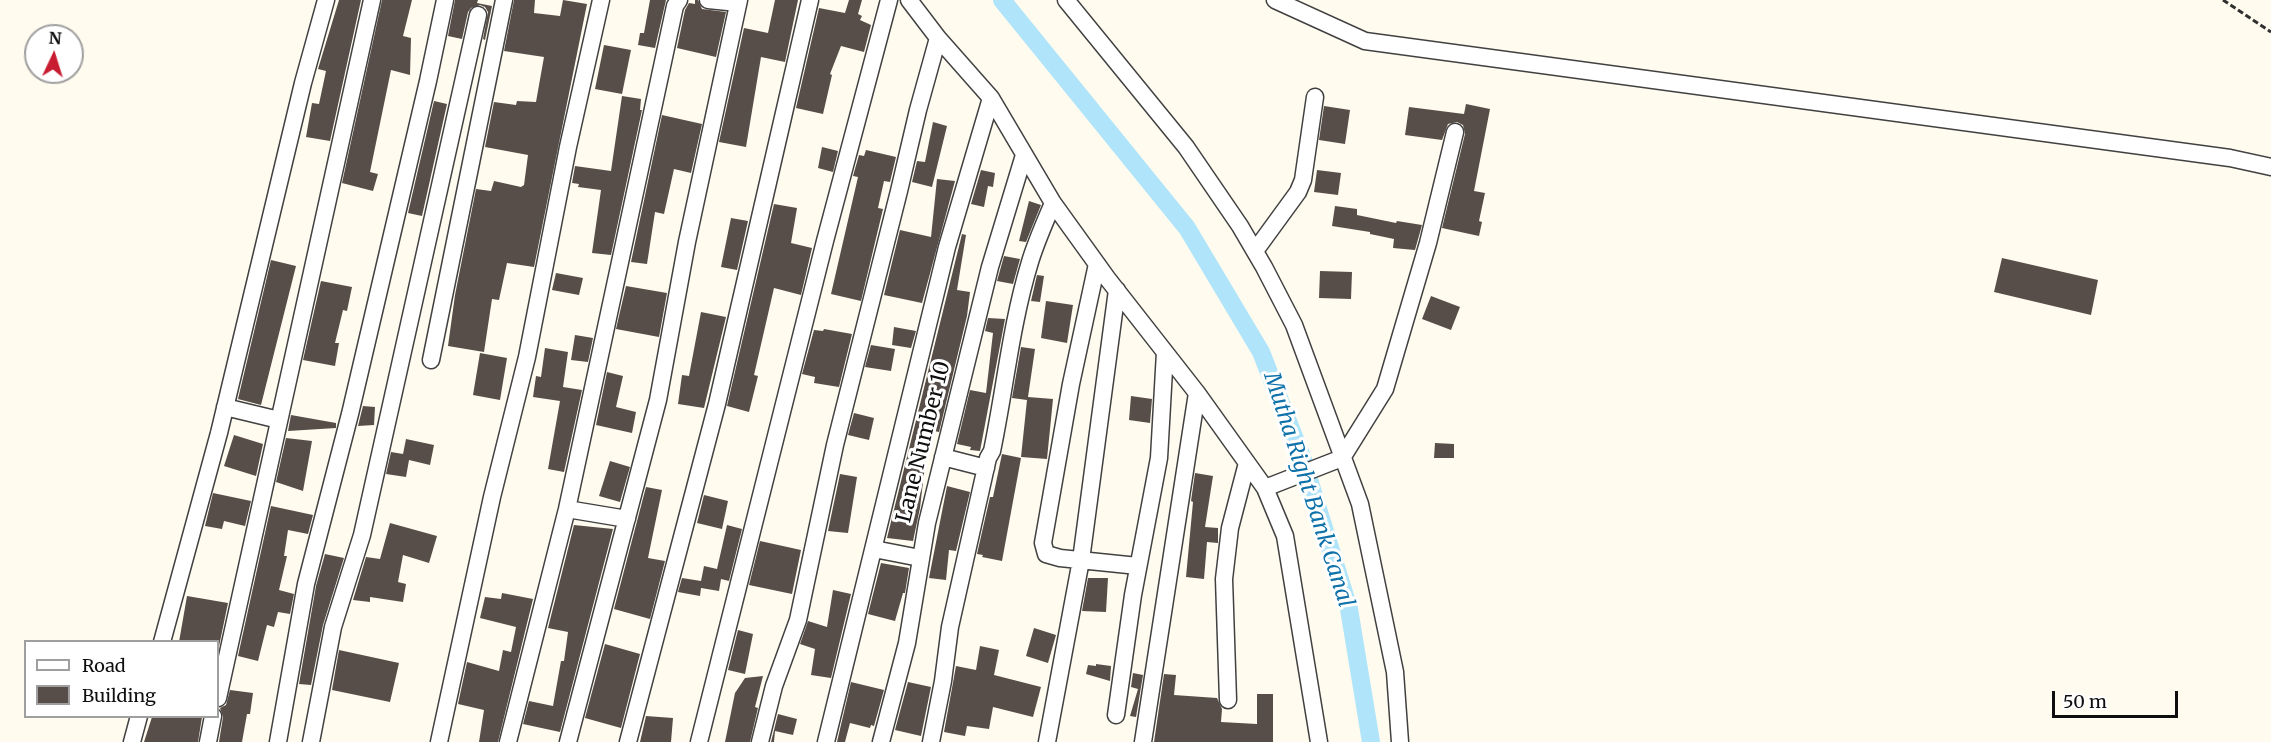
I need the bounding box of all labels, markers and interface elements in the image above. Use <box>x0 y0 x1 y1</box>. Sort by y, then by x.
north arrow <box>24 24 84 84</box>
text: N <box>48 28 62 48</box>
street label: Lane Number 10 <box>892 359 956 525</box>
water label: Mutha Right Bank Canal <box>1257 369 1359 611</box>
legend <box>24 640 219 718</box>
text: Road <box>82 654 126 677</box>
scale bar <box>2055 679 2181 717</box>
text: Building <box>82 684 156 707</box>
text: 50 m <box>2063 690 2107 713</box>

